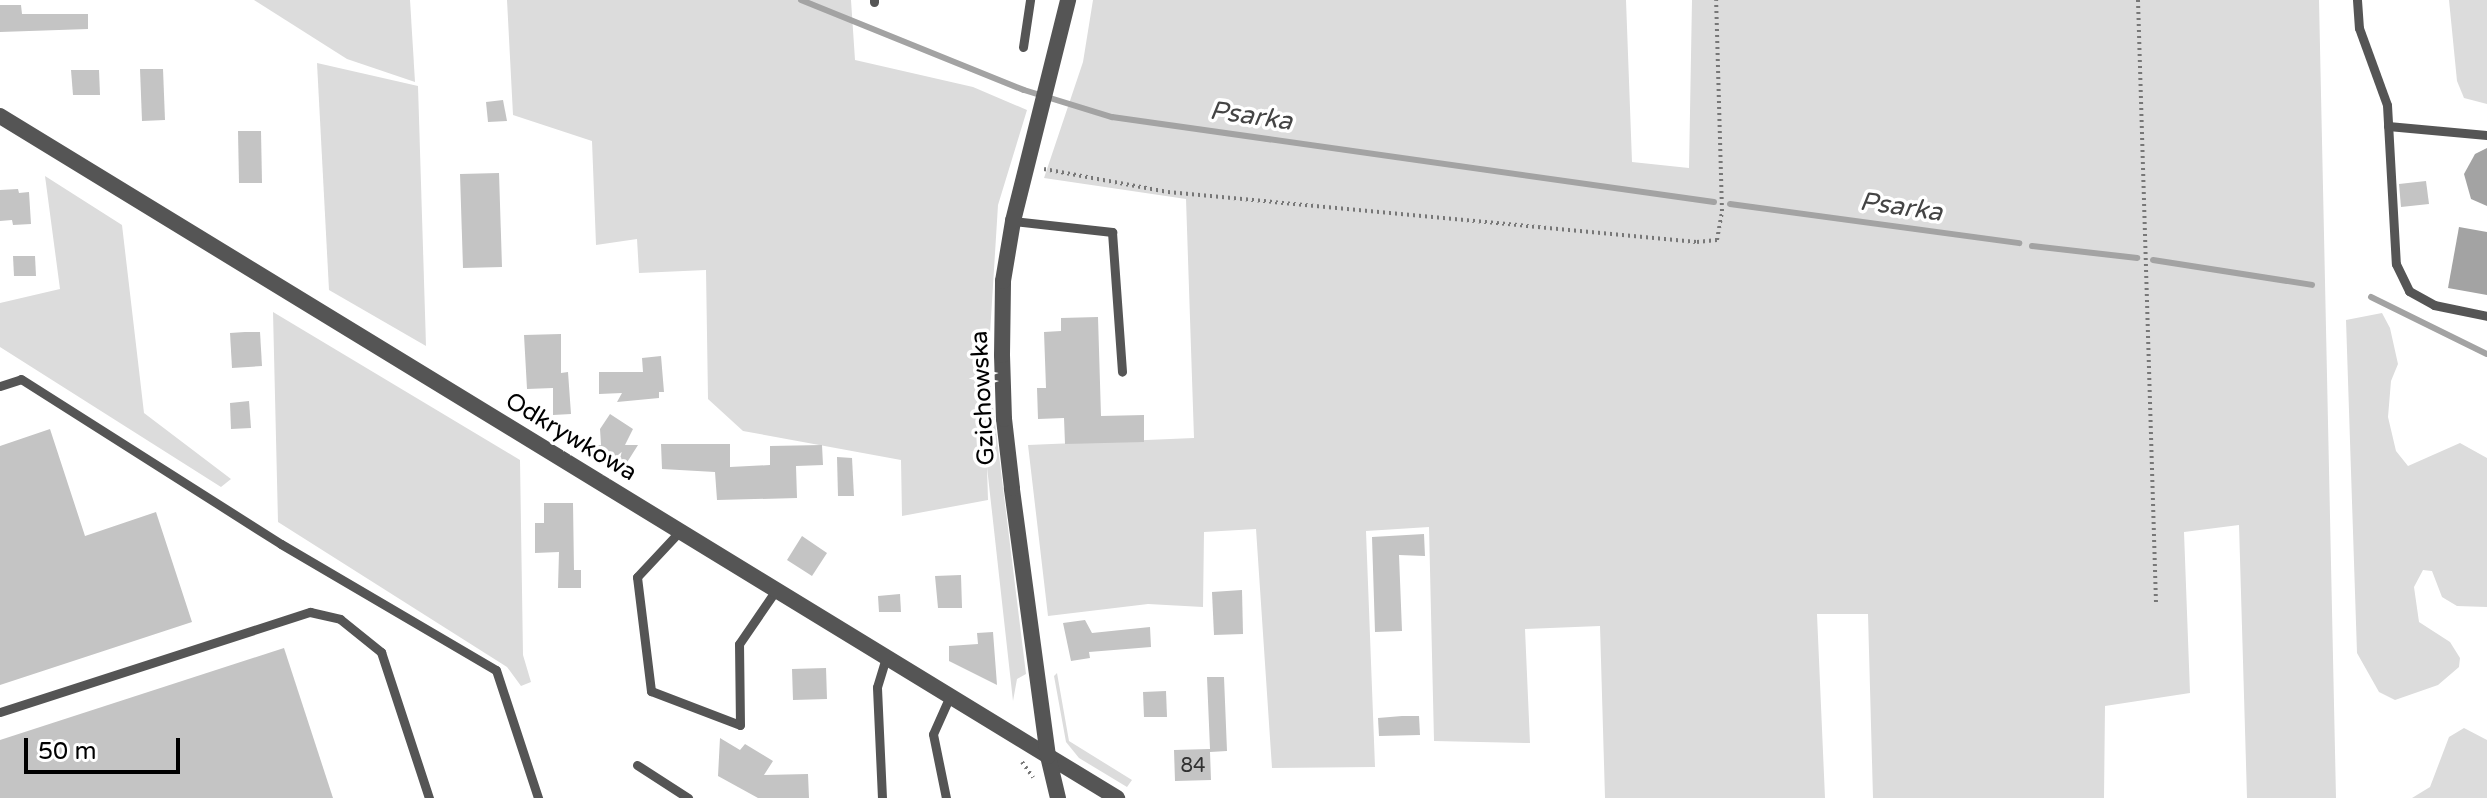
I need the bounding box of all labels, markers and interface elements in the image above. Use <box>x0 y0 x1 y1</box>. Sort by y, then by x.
water label: Psarka <box>1208 95 1294 137</box>
water label: Psarka <box>1858 186 1944 228</box>
street label: Gzichowska <box>965 330 1001 466</box>
street label: Odkrywkowa <box>500 387 642 487</box>
scale bar <box>28 722 184 772</box>
text: 50 m <box>38 737 96 766</box>
house number: 84 <box>1180 754 1206 778</box>

